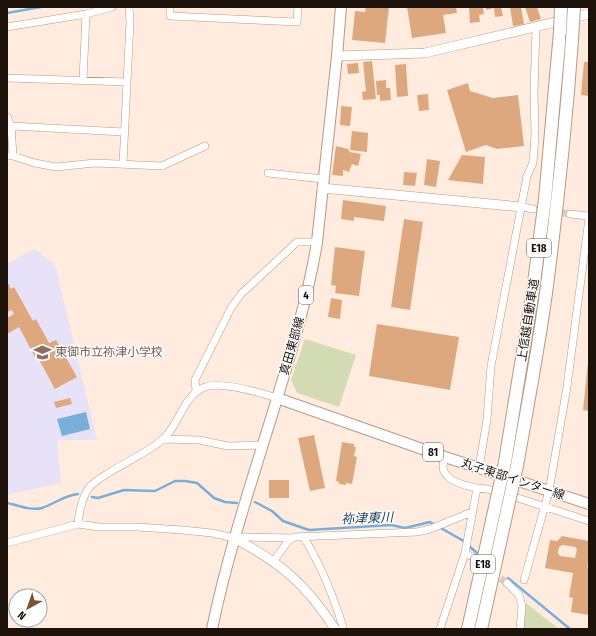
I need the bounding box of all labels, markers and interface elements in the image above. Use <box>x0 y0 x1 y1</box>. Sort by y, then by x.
road number: E18 <box>527 239 551 257</box>
street label: 上信越自動車道 <box>515 277 541 363</box>
road number: 4 <box>299 286 313 304</box>
street label: 真田東部線 <box>277 315 307 377</box>
school or university icon: 東御市立祢津小学校 <box>32 342 52 362</box>
place label: 東御市立祢津小学校 <box>55 345 163 359</box>
road number: 81 <box>423 443 443 461</box>
street label: 丸子東部インター線 <box>459 456 567 502</box>
water label: 祢津東川 <box>341 510 395 526</box>
road number: E18 <box>471 555 495 573</box>
north arrow <box>8 588 48 628</box>
text: N <box>15 608 29 622</box>

